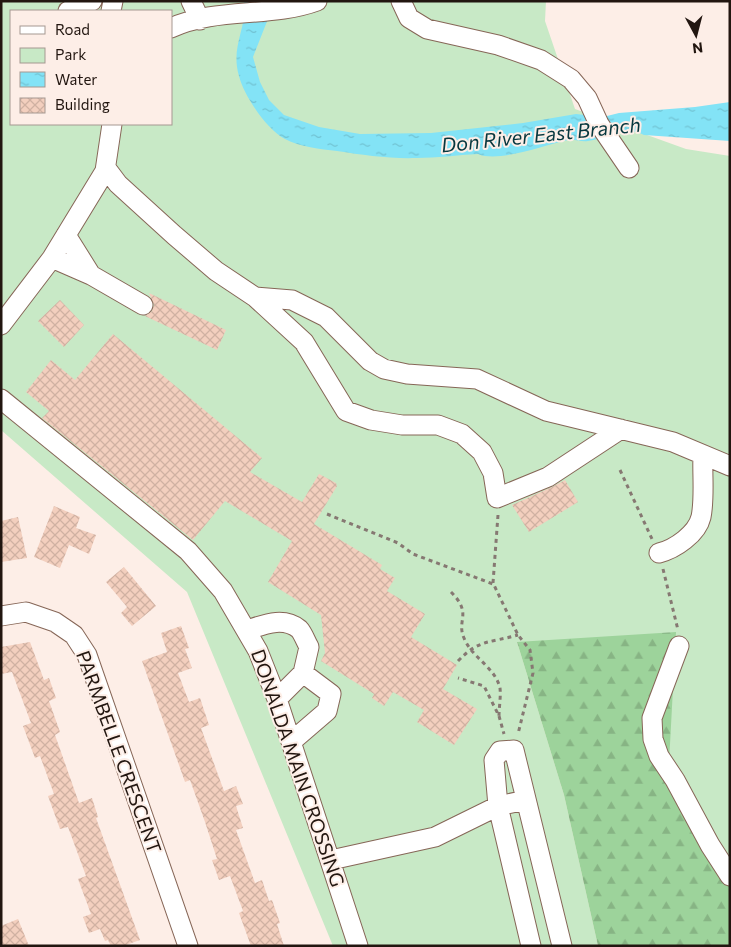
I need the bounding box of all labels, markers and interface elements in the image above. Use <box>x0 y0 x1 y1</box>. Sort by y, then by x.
legend <box>10 10 172 125</box>
north arrow <box>671 10 721 60</box>
text: Road <box>55 20 90 38</box>
text: N <box>691 39 704 57</box>
text: Park <box>55 45 86 63</box>
text: Water <box>55 70 97 88</box>
text: Building <box>55 95 110 113</box>
water label: Don River East Branch <box>440 112 642 156</box>
street label: DONALDA MAIN CROSSING <box>247 646 350 889</box>
street label: PARMBELLE CRESCENT <box>72 647 167 856</box>

